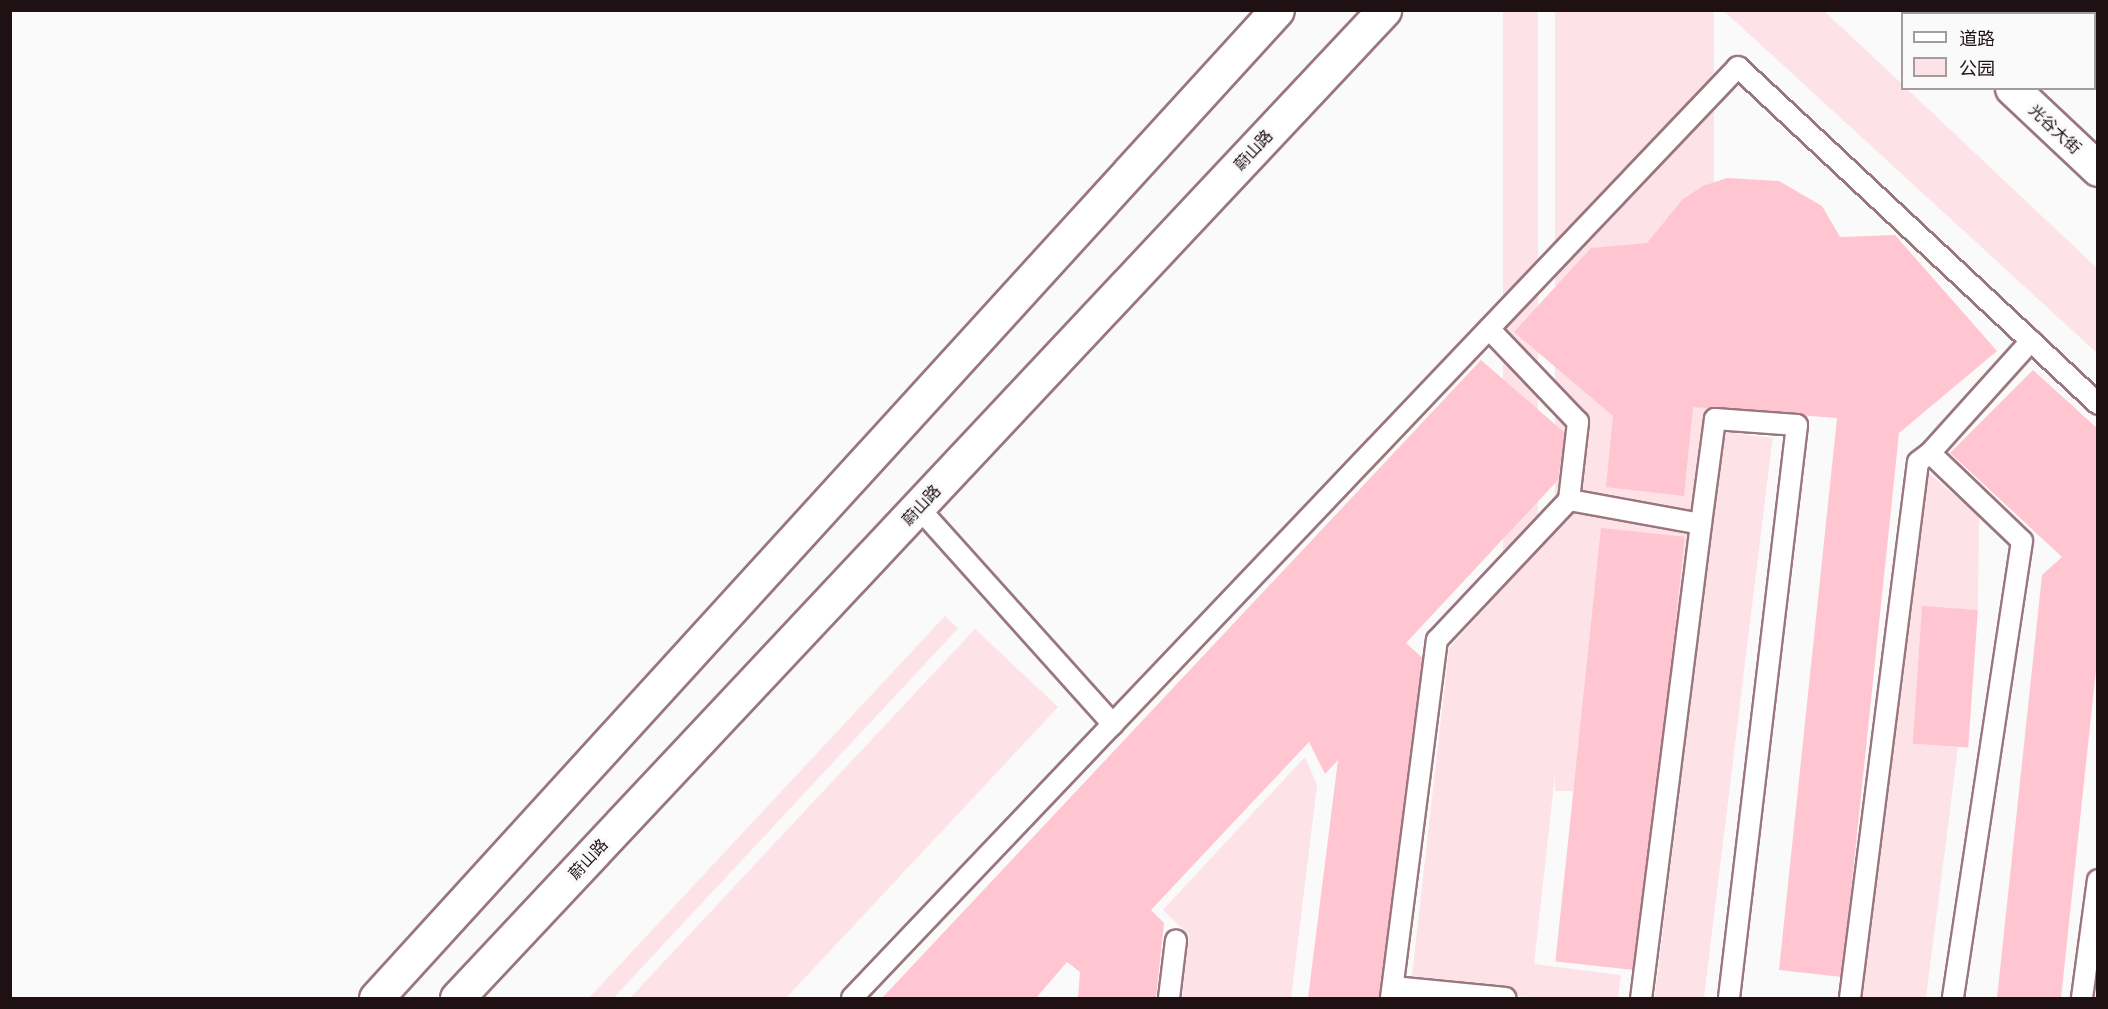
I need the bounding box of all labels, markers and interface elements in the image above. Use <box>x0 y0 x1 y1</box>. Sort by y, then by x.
legend <box>1901 12 2096 90</box>
text: 道路 <box>1959 27 1995 49</box>
text: 公园 <box>1959 57 1995 79</box>
street label: 光谷大街 <box>2025 100 2085 158</box>
street label: 蔚山路 <box>1230 126 1276 174</box>
street label: 蔚山路 <box>898 481 944 529</box>
street label: 蔚山路 <box>565 835 611 883</box>

